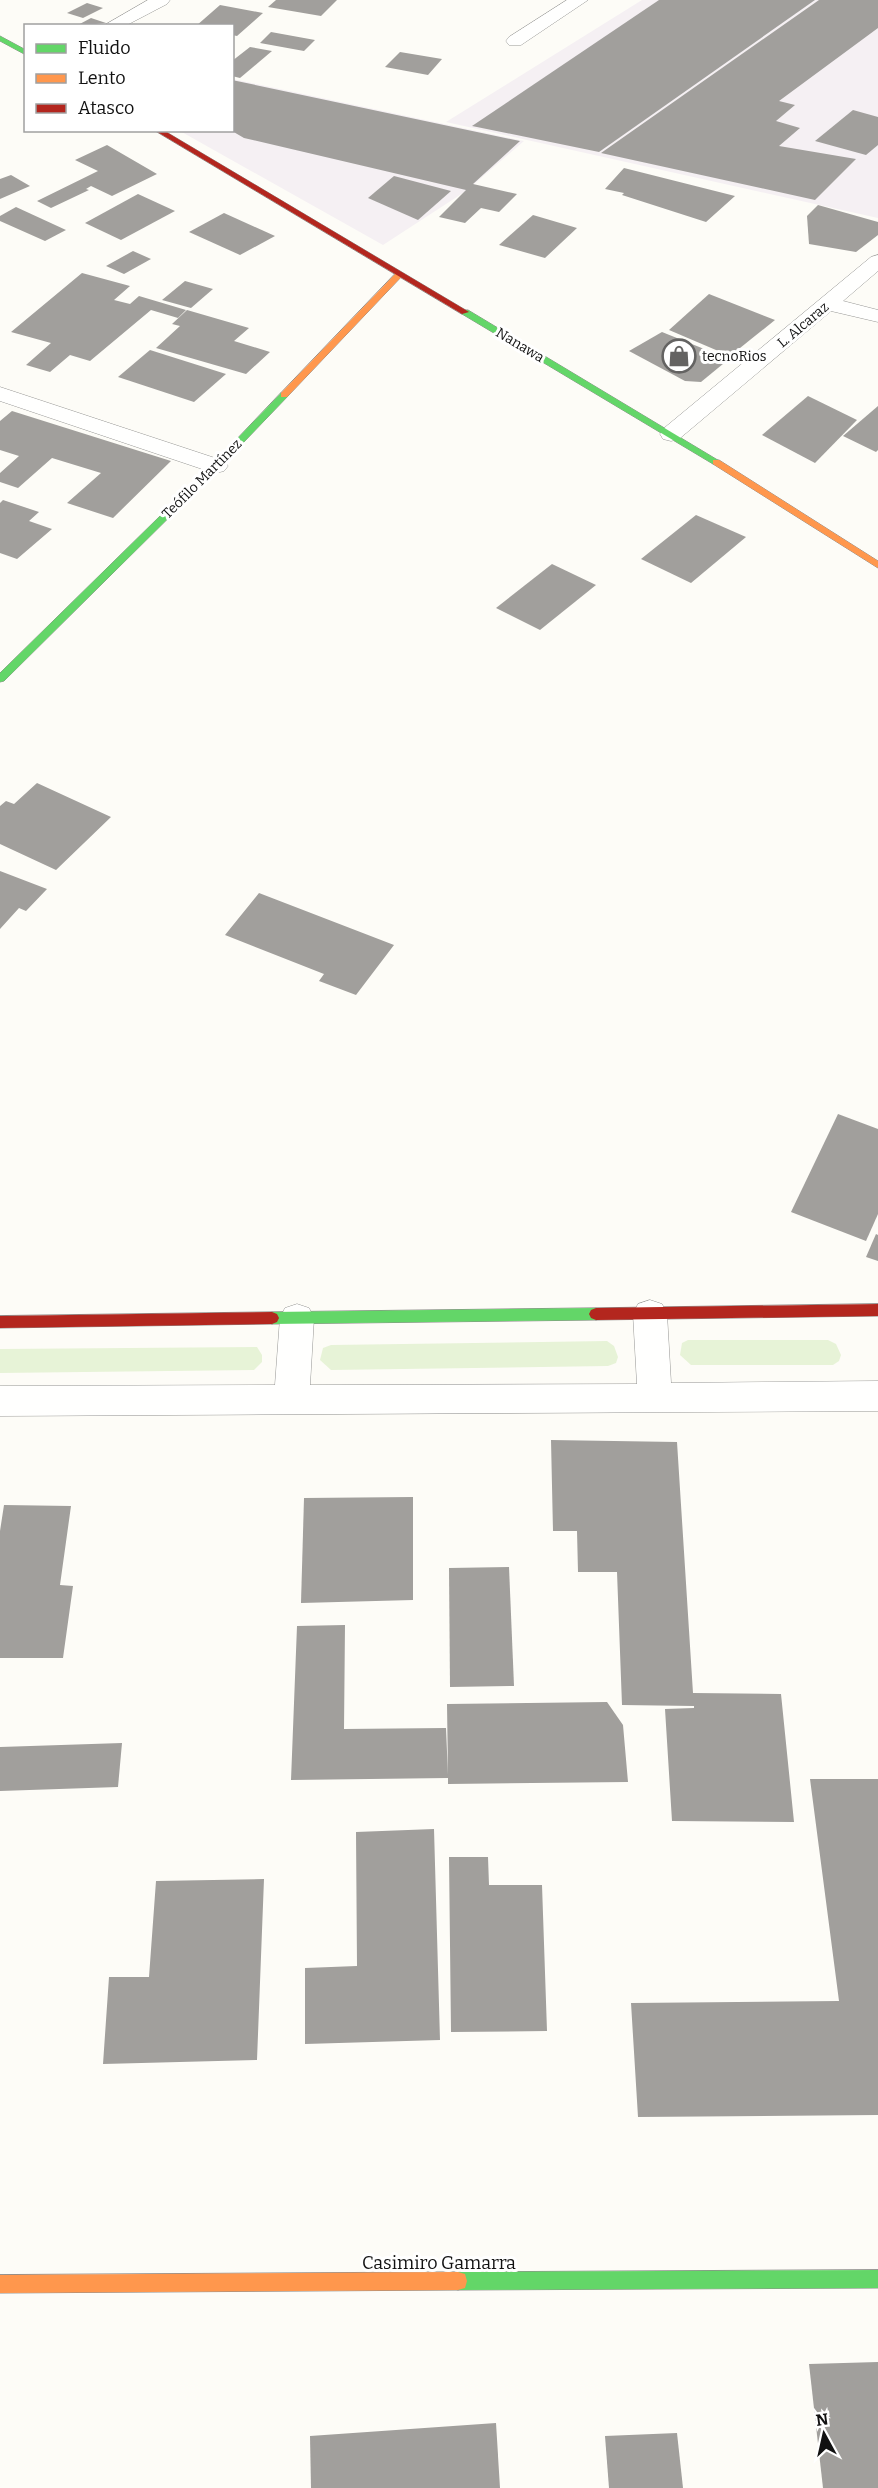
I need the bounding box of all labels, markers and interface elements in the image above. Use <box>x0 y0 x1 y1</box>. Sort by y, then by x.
legend <box>24 24 234 132</box>
text: Fluido <box>78 37 131 59</box>
text: Lento <box>78 67 126 89</box>
text: Atasco <box>78 97 134 119</box>
street label: L. Alcaraz <box>774 298 832 351</box>
street label: Nanawa <box>493 324 547 366</box>
shop icon: tecnoRios <box>661 338 697 374</box>
place label: tecnoRios <box>702 348 766 365</box>
street label: Teófilo Martínez <box>159 435 246 522</box>
street label: Casimiro Gamarra <box>362 2252 516 2274</box>
north arrow <box>794 2404 854 2464</box>
text: N <box>815 2409 829 2430</box>

